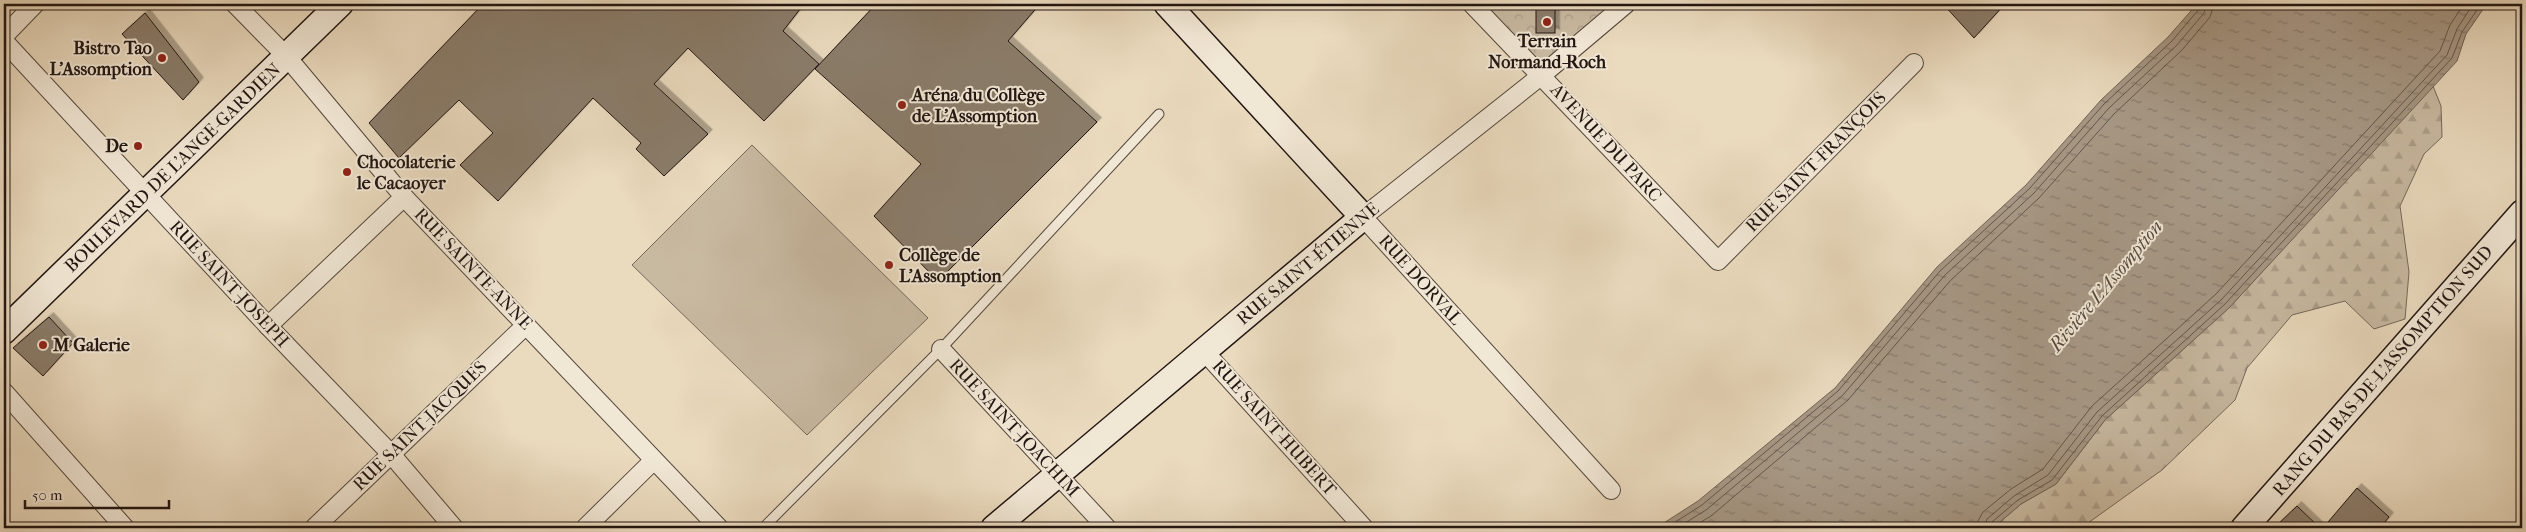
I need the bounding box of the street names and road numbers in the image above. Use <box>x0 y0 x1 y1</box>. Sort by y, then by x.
street label: BOULEVARD DE L'ANGE-GARDIEN <box>61 59 286 277</box>
street label: AVENUE DU PARC <box>1545 79 1666 206</box>
street label: RUE SAINT-FRANÇOIS <box>1741 87 1891 237</box>
street label: RUE SAINT-ÉTIENNE <box>1232 198 1383 330</box>
street label: RUE SAINTE-ANNE <box>410 204 536 334</box>
street label: RUE SAINT-JOSEPH <box>165 216 293 352</box>
street label: RUE DORVAL <box>1374 231 1466 330</box>
street label: RANG DU BAS-DE-L'ASSOMPTION SUD <box>2268 242 2498 500</box>
street label: RUE SAINT-JOACHIM <box>944 355 1084 501</box>
street label: RUE SAINT-HUBERT <box>1208 356 1341 501</box>
street label: RUE SAINT-JACQUES <box>349 357 491 495</box>

